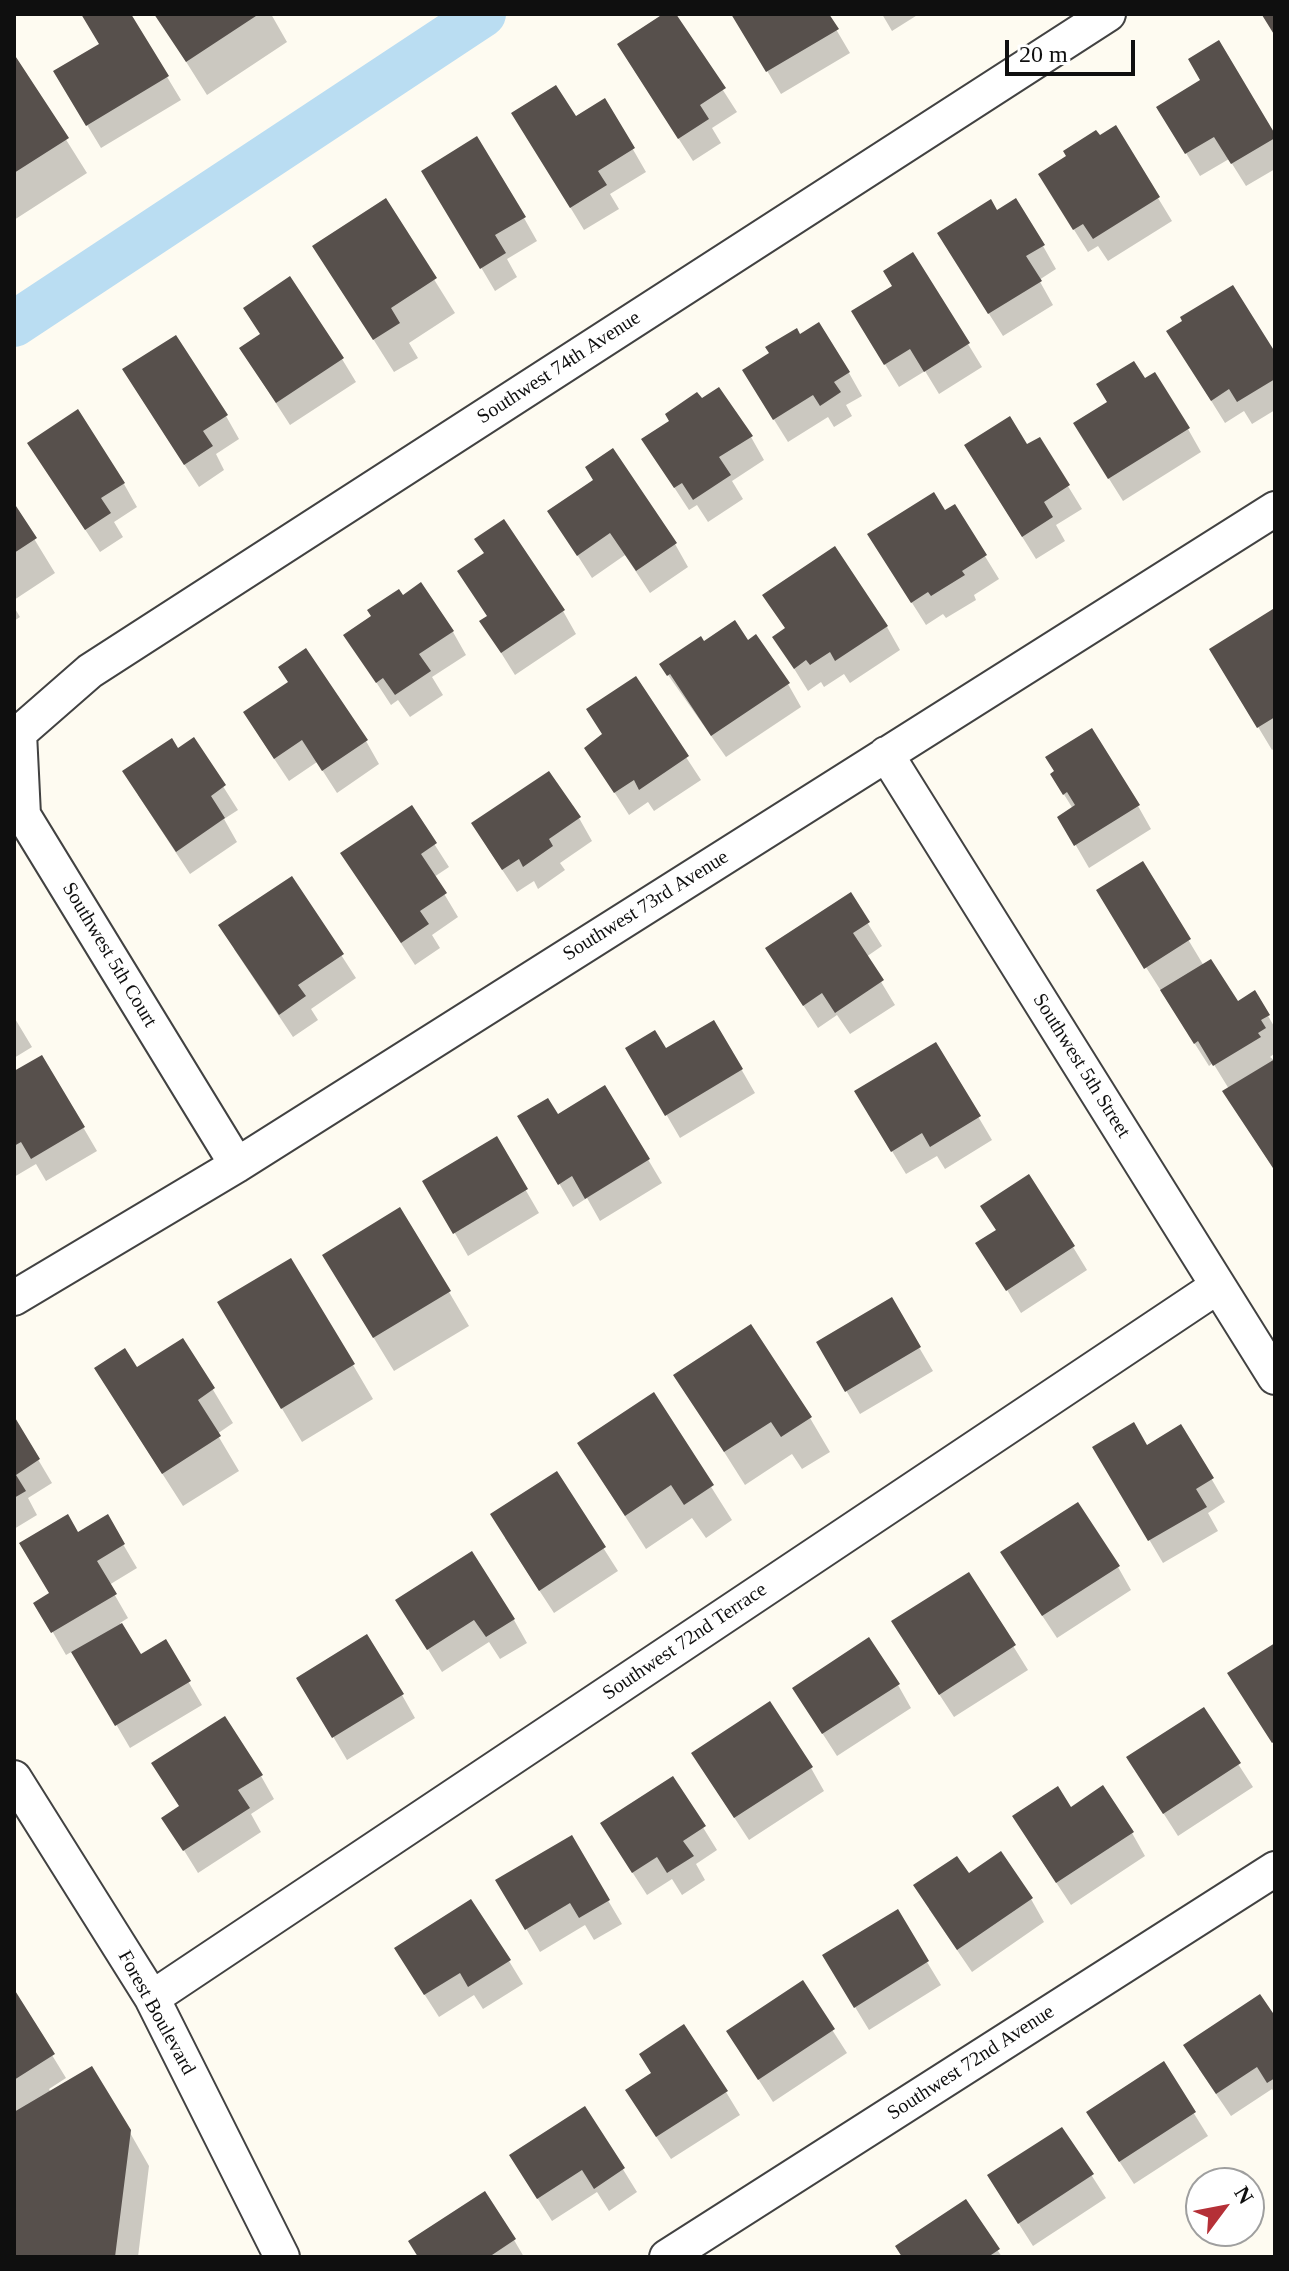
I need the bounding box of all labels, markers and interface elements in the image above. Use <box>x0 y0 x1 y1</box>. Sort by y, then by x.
scale bar <box>1009 24 1139 74</box>
text: 20 m <box>1019 41 1068 67</box>
street label: Southwest 74th Avenue <box>473 306 645 430</box>
street label: Southwest 73rd Avenue <box>559 845 733 967</box>
street label: Southwest 5th Court <box>56 878 162 1032</box>
street label: Southwest 5th Street <box>1027 989 1135 1143</box>
street label: Southwest 72nd Terrace <box>598 1578 772 1706</box>
street label: Forest Boulevard <box>112 1947 200 2079</box>
street label: Southwest 72nd Avenue <box>883 2000 1059 2126</box>
north arrow <box>1185 2167 1265 2247</box>
text: N <box>1229 2182 1259 2208</box>

